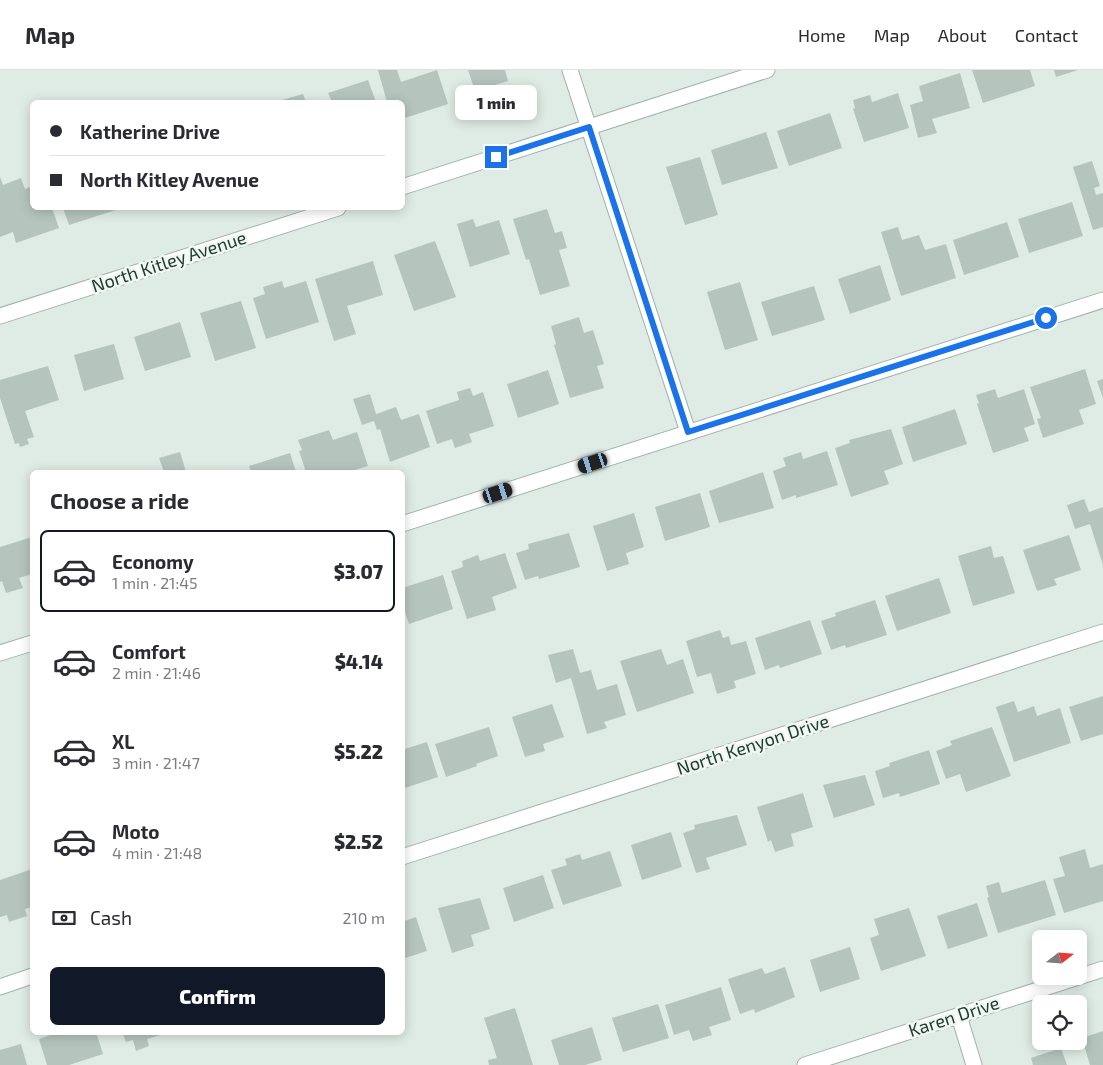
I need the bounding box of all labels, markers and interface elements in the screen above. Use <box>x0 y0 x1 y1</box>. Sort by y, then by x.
text: Map <box>25 20 75 49</box>
text: Home <box>798 24 846 46</box>
text: Map <box>874 24 910 46</box>
text: About <box>938 24 987 46</box>
text: Contact <box>1015 24 1078 46</box>
callout: 1 min <box>455 84 537 119</box>
text: 1 min <box>476 93 516 112</box>
text: Katherine Drive <box>80 120 220 143</box>
route end <box>485 146 507 168</box>
text: North Kitley Avenue <box>80 168 259 191</box>
street label: North Kitley Avenue <box>89 226 249 296</box>
route start <box>1035 307 1057 329</box>
car <box>576 451 609 475</box>
car <box>481 481 514 505</box>
text: Choose a ride <box>50 487 189 513</box>
icon: car <box>52 549 97 594</box>
text: Economy <box>112 550 194 573</box>
text: $3.07 <box>334 560 383 583</box>
text: 1 min · 21:45 <box>112 573 198 592</box>
icon: car <box>52 639 97 684</box>
text: Comfort <box>112 640 186 663</box>
text: $4.14 <box>335 650 383 673</box>
text: 2 min · 21:46 <box>112 663 201 682</box>
street label: North Kenyon Drive <box>674 709 832 779</box>
icon: car <box>52 729 97 774</box>
text: XL <box>112 730 134 753</box>
text: $5.22 <box>334 740 383 763</box>
text: 3 min · 21:47 <box>112 753 200 772</box>
icon: car <box>52 819 97 864</box>
text: Moto <box>112 820 160 843</box>
text: $2.52 <box>334 830 383 853</box>
text: 4 min · 21:48 <box>112 843 202 862</box>
icon: cash <box>50 904 78 932</box>
text: Cash <box>90 906 132 929</box>
text: 210 m <box>342 908 385 927</box>
north arrow <box>1032 930 1088 985</box>
map controls <box>1032 930 1087 1050</box>
button: Confirm <box>50 967 385 1025</box>
street label: Karen Drive <box>905 991 1002 1041</box>
button: locate <box>1032 995 1087 1050</box>

